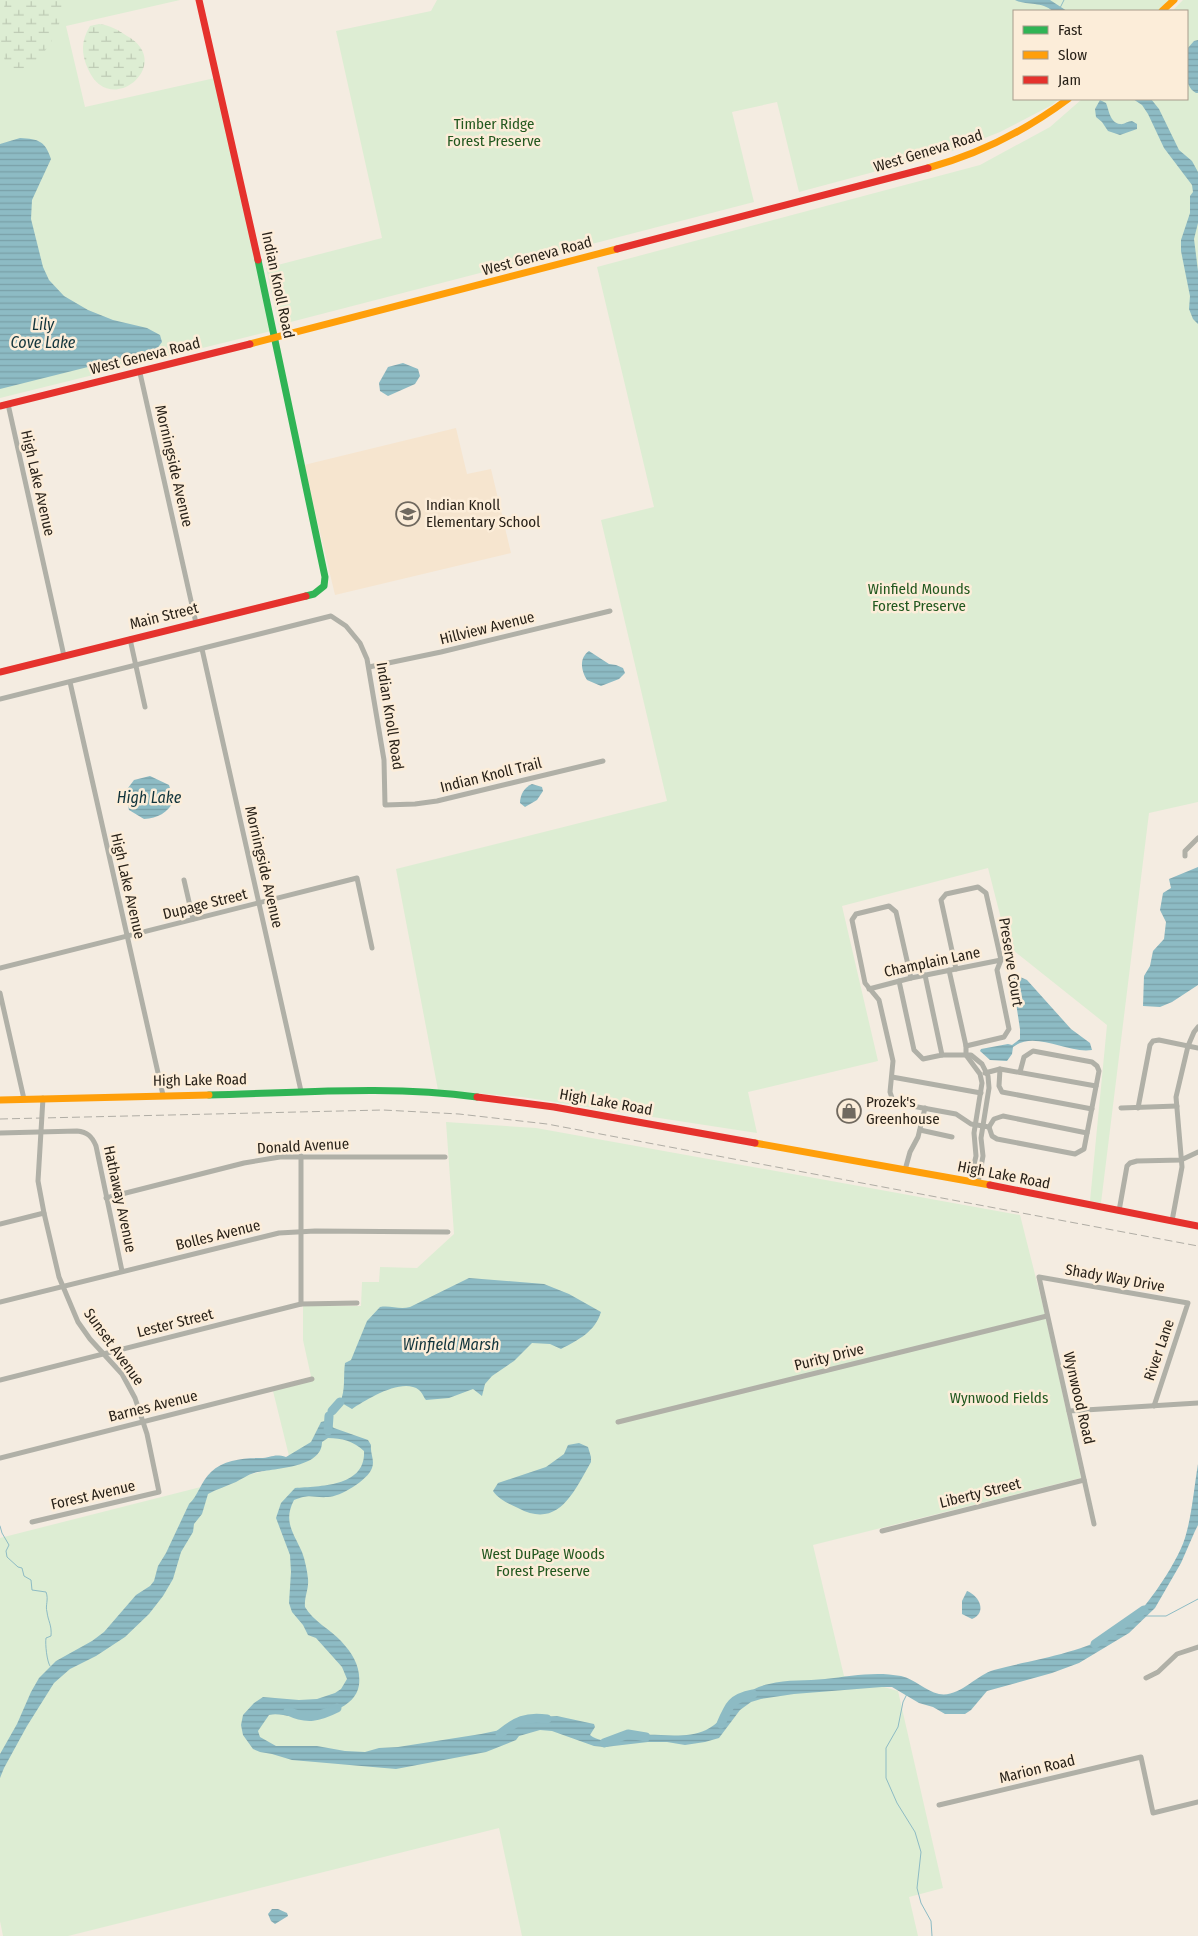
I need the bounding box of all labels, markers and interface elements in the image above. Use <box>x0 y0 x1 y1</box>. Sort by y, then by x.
legend <box>1013 10 1188 100</box>
text: Fast <box>1058 21 1082 39</box>
text: Slow <box>1058 46 1087 64</box>
text: Jam <box>1058 71 1081 89</box>
park label: Timber Ridge Forest Preserve <box>447 115 541 150</box>
street label: West Geneva Road <box>871 126 985 176</box>
street label: Indian Knoll Road <box>258 230 298 340</box>
street label: West Geneva Road <box>480 233 594 279</box>
water label: Lily Cove Lake <box>11 315 76 352</box>
street label: West Geneva Road <box>88 334 202 378</box>
street label: Morningside Avenue <box>151 403 197 529</box>
street label: High Lake Avenue <box>17 428 59 538</box>
place label: Indian Knoll Elementary School <box>426 496 540 531</box>
school or university icon: Indian Knoll Elementary School <box>395 501 421 527</box>
park label: Winfield Mounds Forest Preserve <box>868 580 970 615</box>
street label: Main Street <box>128 599 200 633</box>
street label: Hillview Avenue <box>438 608 536 648</box>
street label: Indian Knoll Road <box>373 661 407 771</box>
street label: Indian Knoll Trail <box>438 754 544 796</box>
water label: High Lake <box>117 788 182 807</box>
street label: Morningside Avenue <box>241 804 287 930</box>
street label: High Lake Avenue <box>107 831 149 941</box>
street label: Dupage Street <box>161 885 249 923</box>
street label: Preserve Court <box>995 916 1027 1008</box>
street label: Champlain Lane <box>882 943 982 981</box>
street label: High Lake Road <box>153 1070 247 1090</box>
street label: High Lake Road <box>558 1085 654 1119</box>
place label: Prozek's Greenhouse <box>866 1093 940 1128</box>
shop icon: Prozek's Greenhouse <box>836 1098 862 1124</box>
street label: Donald Avenue <box>256 1135 350 1157</box>
street label: Hathaway Avenue <box>100 1144 140 1254</box>
street label: High Lake Road <box>956 1157 1052 1193</box>
street label: Bolles Avenue <box>174 1216 262 1254</box>
street label: Shady Way Drive <box>1064 1260 1166 1296</box>
street label: Sunset Avenue <box>80 1305 148 1389</box>
street label: Lester Street <box>135 1305 215 1341</box>
street label: River Lane <box>1140 1317 1178 1383</box>
water label: Winfield Marsh <box>403 1335 499 1354</box>
street label: Purity Drive <box>792 1340 866 1374</box>
street label: Wynwood Road <box>1060 1350 1098 1446</box>
street label: Barnes Avenue <box>107 1386 199 1426</box>
park label: Wynwood Fields <box>950 1389 1048 1407</box>
street label: Liberty Street <box>938 1474 1023 1512</box>
street label: Forest Avenue <box>49 1477 137 1513</box>
park label: West DuPage Woods Forest Preserve <box>481 1545 605 1580</box>
street label: Marion Road <box>997 1751 1077 1787</box>

